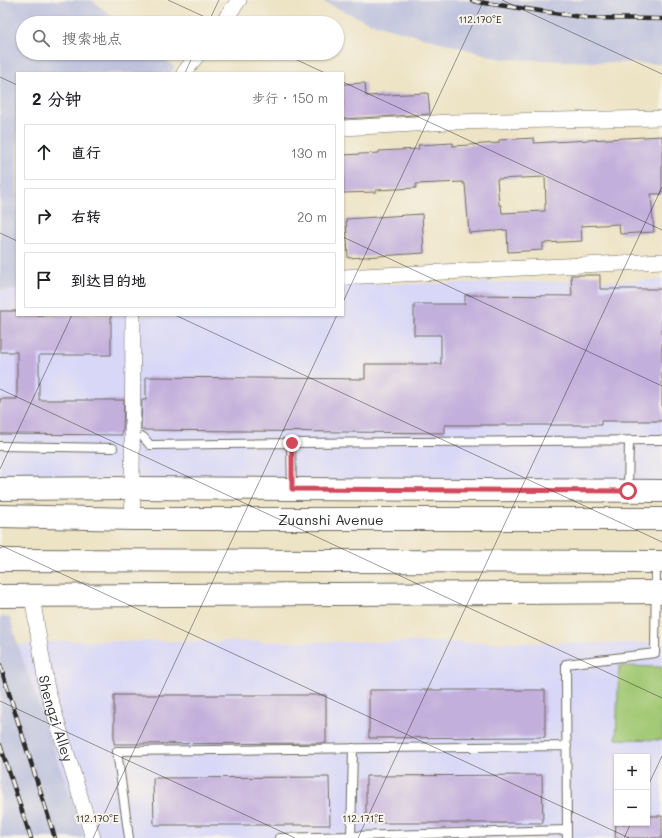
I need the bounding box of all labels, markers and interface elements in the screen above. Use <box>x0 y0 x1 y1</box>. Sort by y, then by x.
text: 112.170°E <box>458 12 502 26</box>
search box <box>16 16 344 60</box>
icon: search <box>30 27 52 49</box>
text: 搜索地点 <box>62 28 122 48</box>
text: 2 分钟 <box>32 87 82 109</box>
text: 步行 · 150 m <box>252 89 328 106</box>
icon: ahead <box>33 141 55 163</box>
text: 直行 <box>71 142 101 162</box>
text: 130 m <box>291 144 327 161</box>
icon: right <box>33 205 55 227</box>
text: 右转 <box>71 206 101 226</box>
text: 20 m <box>297 208 327 225</box>
icon: arrive <box>33 269 55 291</box>
text: 到达目的地 <box>71 270 146 290</box>
route end <box>283 434 301 452</box>
route start <box>619 482 637 500</box>
street label: Zuanshi Avenue <box>278 510 384 529</box>
street label: Shengzi Alley <box>35 674 78 764</box>
map controls <box>614 754 650 826</box>
button: + <box>614 754 650 790</box>
button: − <box>614 790 650 826</box>
text: 112.170°E <box>75 811 119 825</box>
text: 112.171°E <box>342 811 384 825</box>

